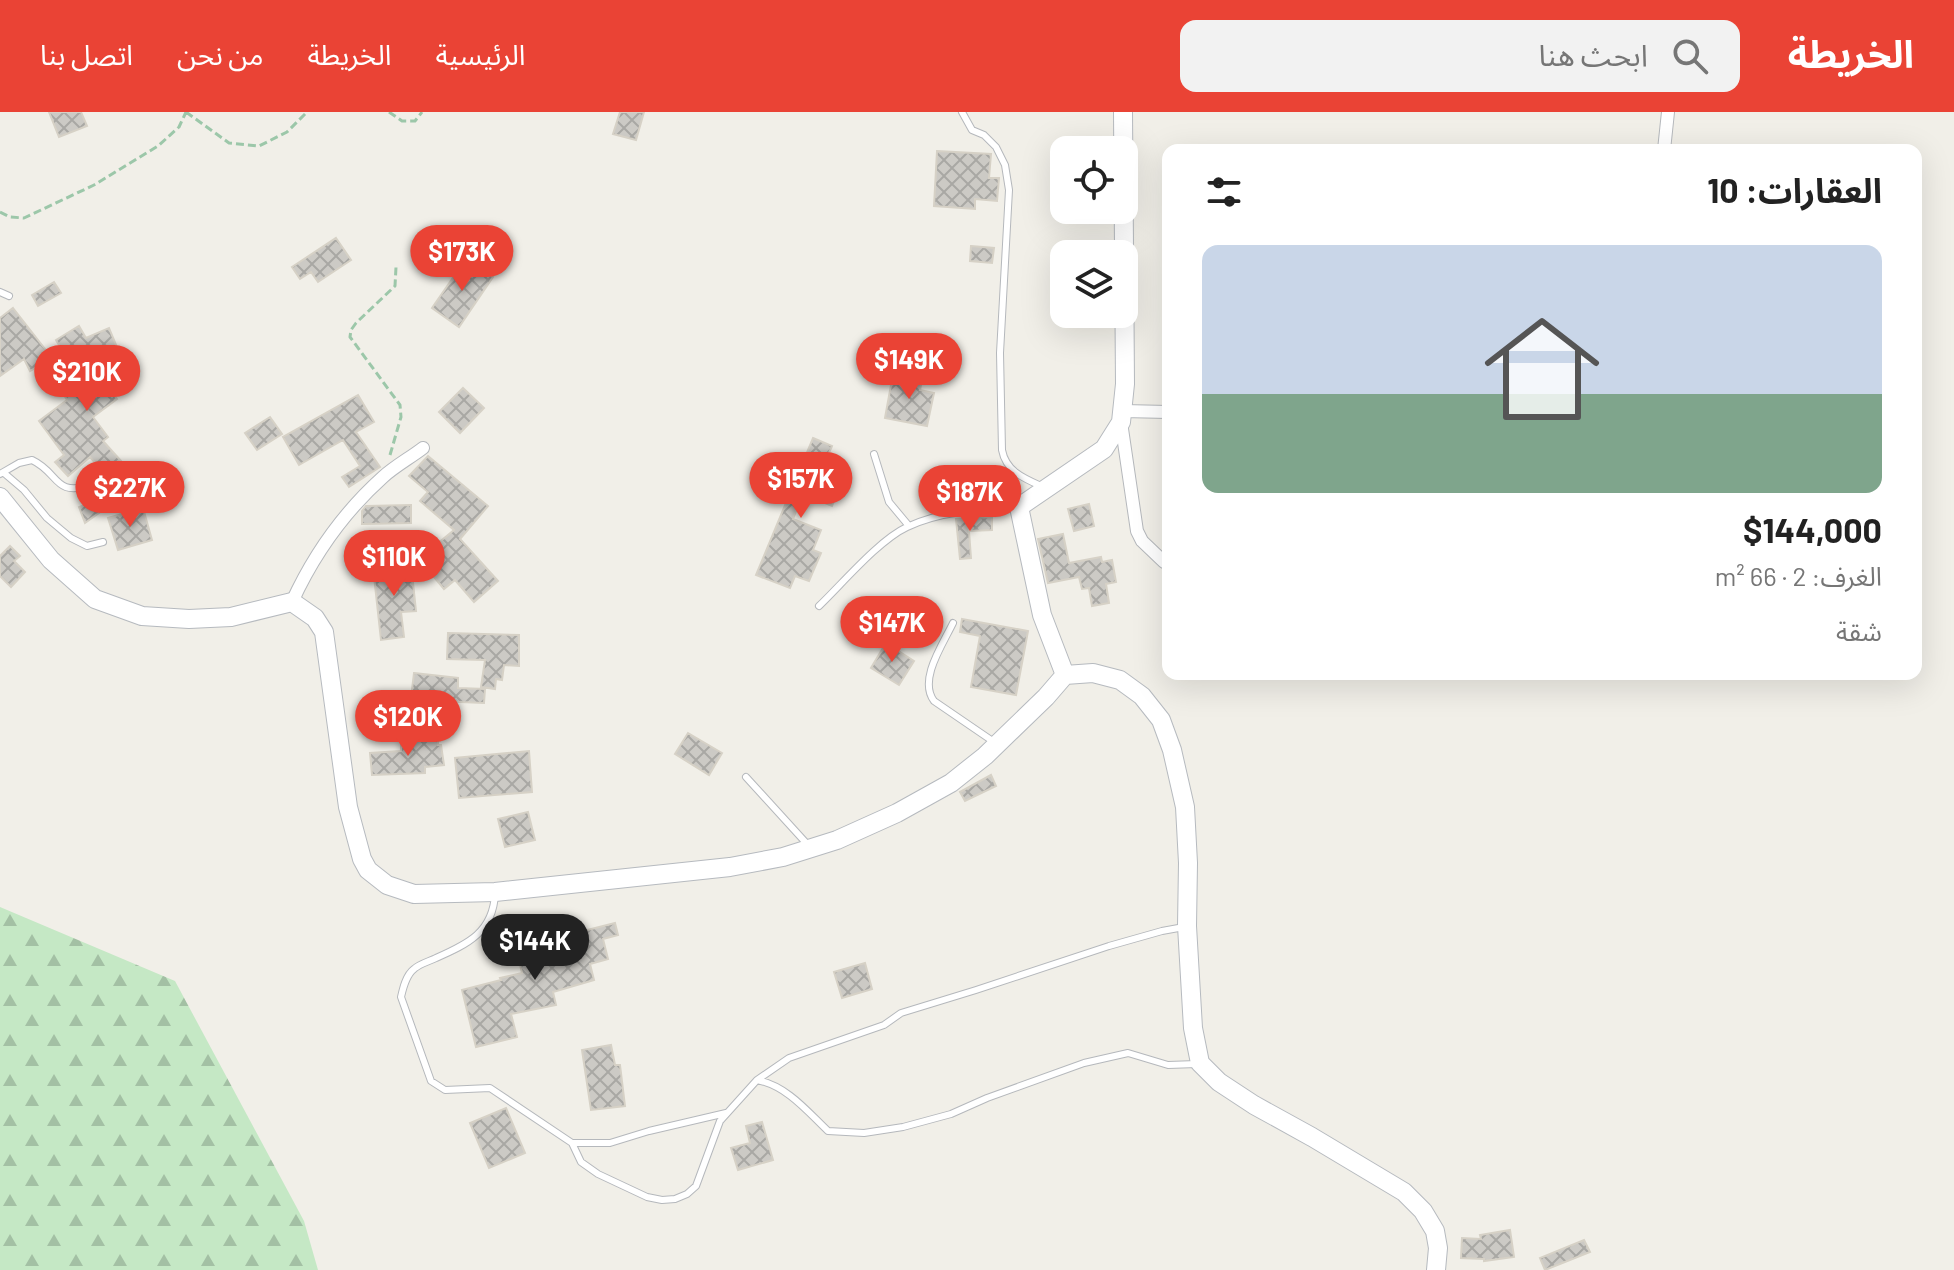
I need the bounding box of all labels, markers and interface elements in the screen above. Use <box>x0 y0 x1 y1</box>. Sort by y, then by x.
search box <box>1180 20 1740 92</box>
text: الخريطة <box>1788 30 1914 76</box>
icon: search <box>1668 34 1712 78</box>
text: ابحث هنا <box>1538 36 1648 72</box>
text: اتصل بنا <box>40 37 133 71</box>
text: من نحن <box>177 37 264 71</box>
text: الخريطة <box>308 37 391 71</box>
text: الرئيسية <box>435 37 525 71</box>
map controls <box>1050 136 1138 328</box>
button: locate <box>1050 136 1138 224</box>
text: العقارات: 10 <box>1707 169 1882 210</box>
icon: filters <box>1202 170 1246 214</box>
pin: $173K <box>406 225 518 293</box>
text: $173K <box>428 235 496 266</box>
button: layers <box>1050 240 1138 328</box>
icon: home <box>1470 297 1614 441</box>
pin: $149K <box>853 333 965 401</box>
text: $149K <box>874 343 944 374</box>
pin: $210K <box>31 345 143 413</box>
text: $210K <box>52 355 122 386</box>
pin: $157K <box>745 452 857 520</box>
pin: $227K <box>74 461 186 529</box>
text: $157K <box>767 462 835 493</box>
pin: $187K <box>914 465 1026 533</box>
text: $227K <box>93 471 167 502</box>
text: $187K <box>936 475 1004 506</box>
text: $144,000 <box>1743 509 1882 550</box>
pin: $110K <box>338 530 450 598</box>
text: $110K <box>362 540 426 571</box>
text: الغرف: 2 · 66 m² <box>1715 560 1882 591</box>
pin: $147K <box>836 596 948 664</box>
text: $147K <box>858 606 926 637</box>
text: شقة <box>1836 615 1882 646</box>
pin: $120K <box>352 690 464 758</box>
text: $120K <box>373 700 443 731</box>
pin: $144K <box>479 914 591 982</box>
text: $144K <box>499 924 571 955</box>

